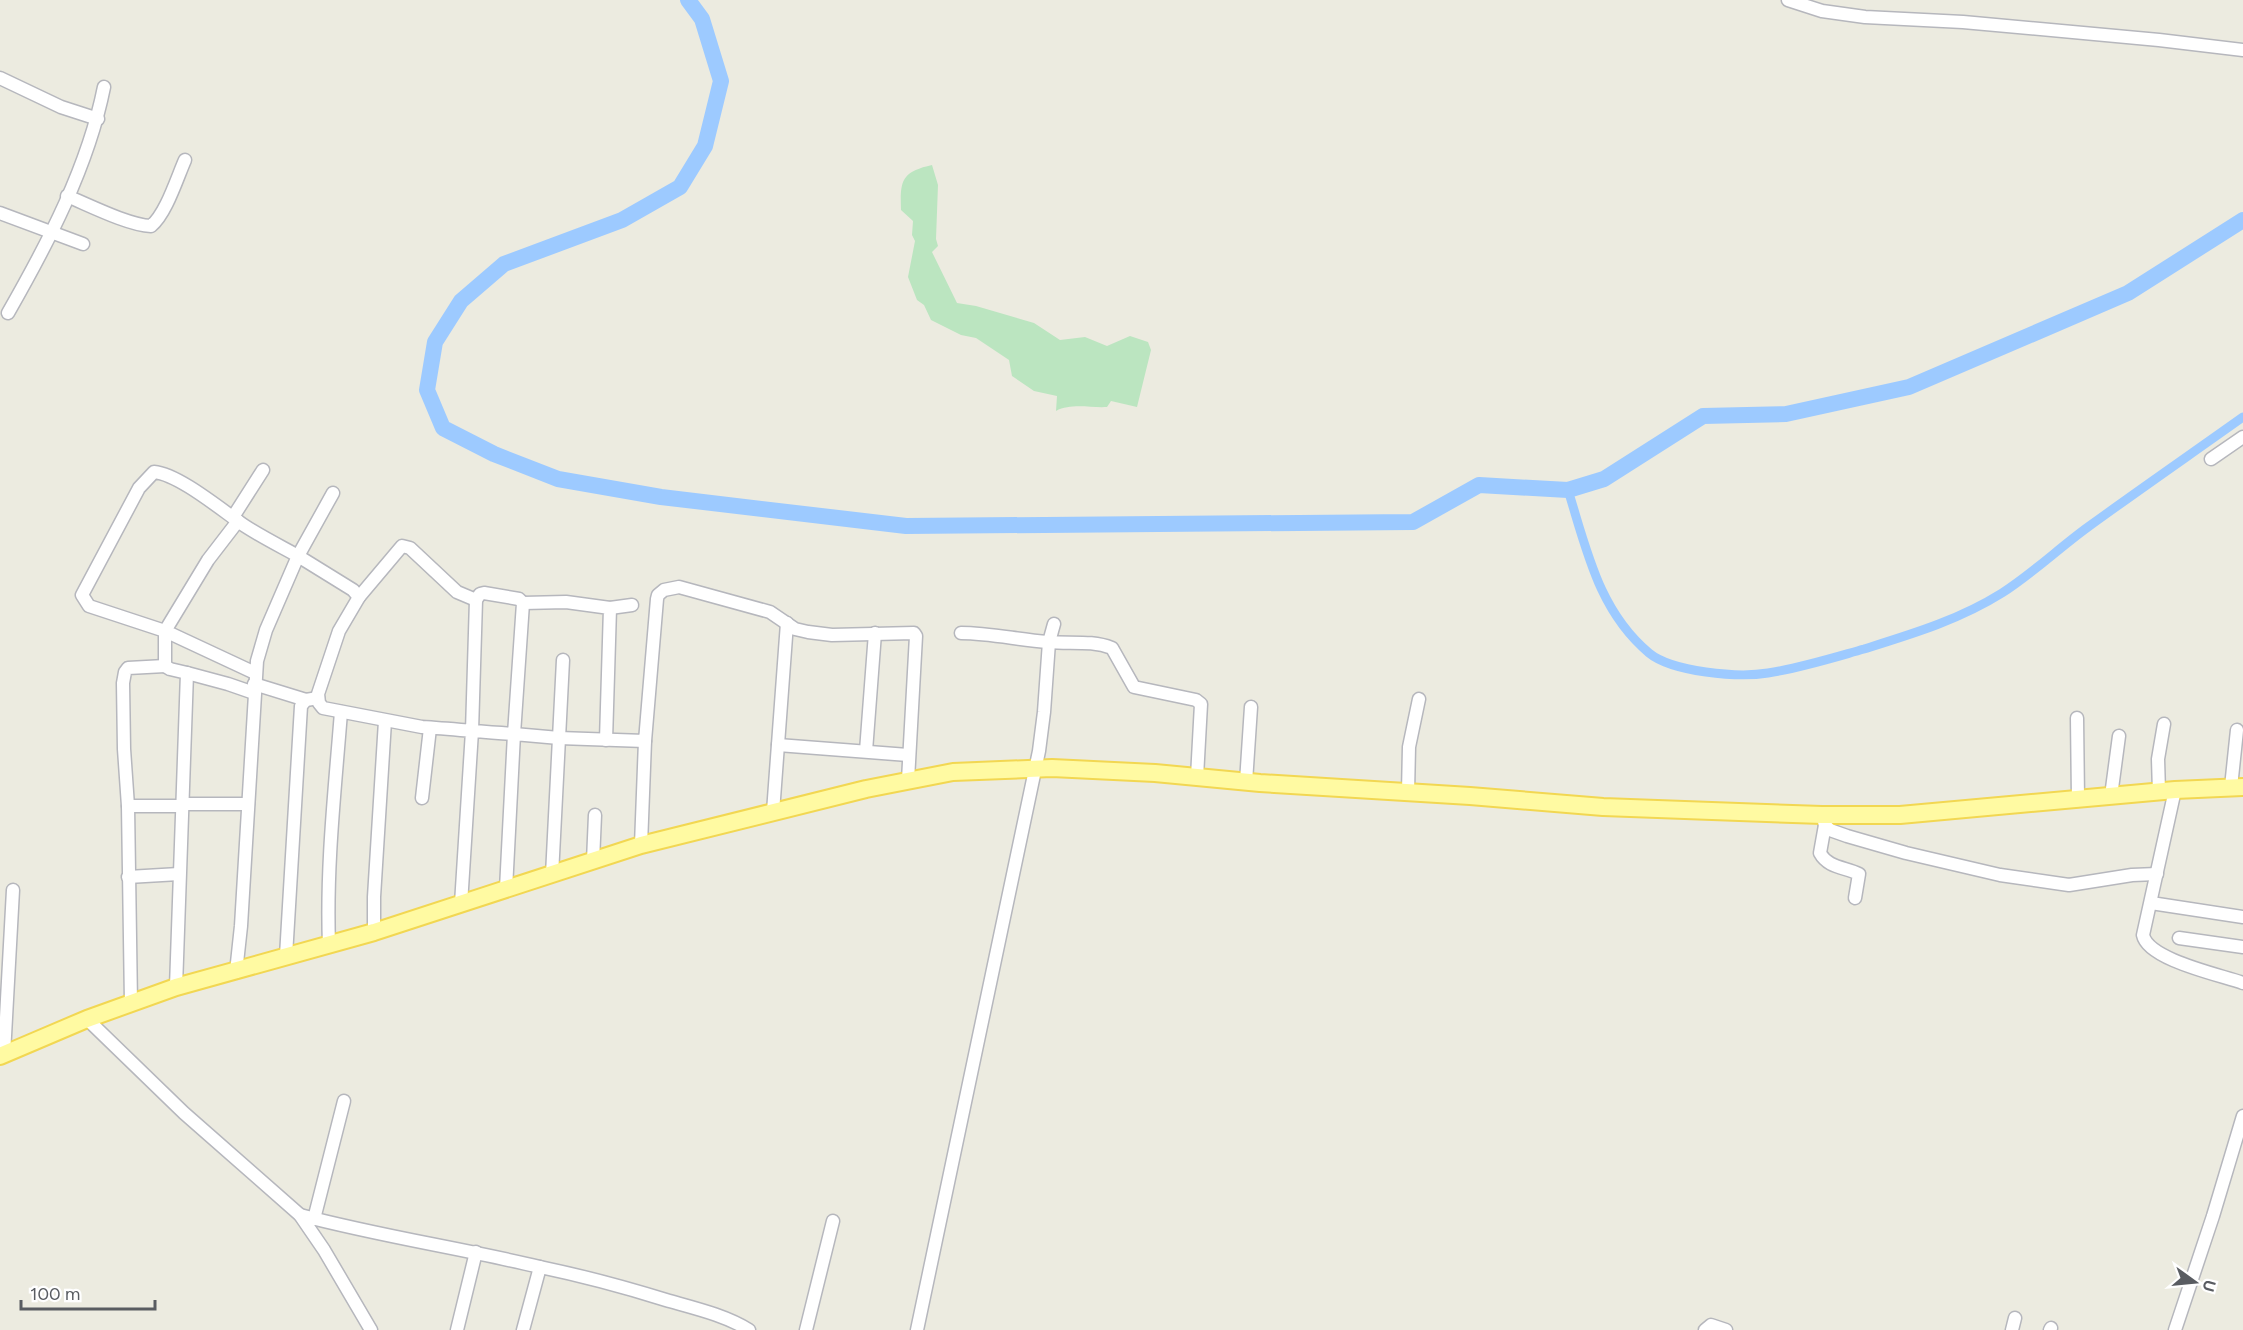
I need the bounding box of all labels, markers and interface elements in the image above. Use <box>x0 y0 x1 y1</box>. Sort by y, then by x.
north arrow <box>2165 1252 2225 1312</box>
scale bar <box>21 1273 154 1311</box>
text: U <box>2198 1278 2220 1294</box>
text: 100 m <box>30 1283 80 1305</box>

